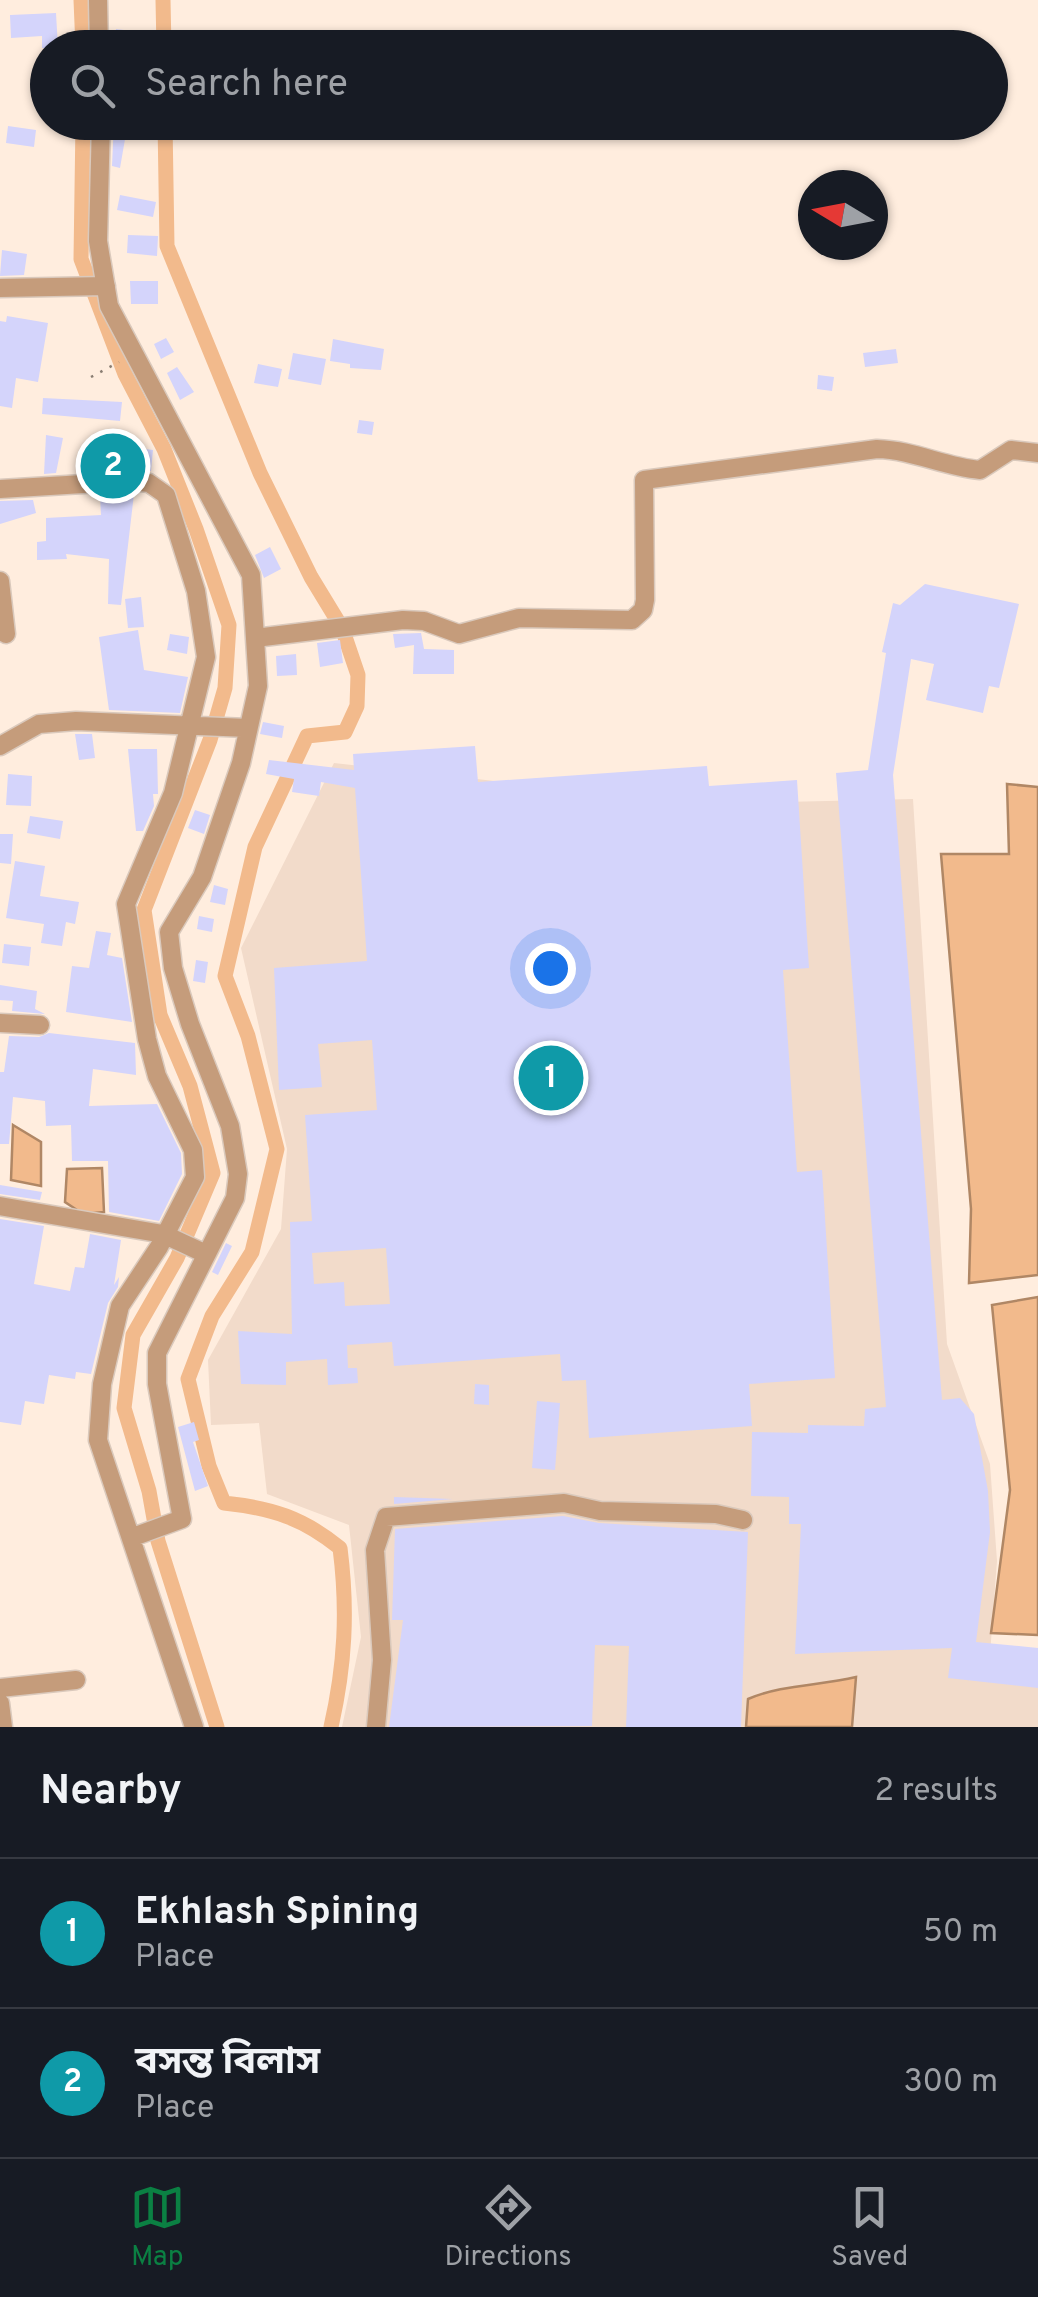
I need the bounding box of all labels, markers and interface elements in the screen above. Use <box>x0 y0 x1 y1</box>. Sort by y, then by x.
search box <box>30 30 1008 140</box>
icon: search <box>65 58 120 113</box>
text: Search here <box>145 61 348 110</box>
north arrow <box>798 170 888 260</box>
pin: 2 <box>80 428 146 504</box>
your location <box>525 943 576 994</box>
pin: 1 <box>518 1040 584 1116</box>
text: Nearby <box>40 1766 182 1819</box>
text: 2 results <box>874 1772 998 1812</box>
text: Ekhlash Spining <box>135 1889 419 1938</box>
text: 1 <box>66 1913 79 1953</box>
text: 50 m <box>923 1913 998 1953</box>
text: Place <box>135 1938 214 1978</box>
text: বসন্ত বিলাস <box>135 2039 320 2088</box>
text: 2 <box>63 2063 82 2103</box>
text: 300 m <box>904 2063 998 2103</box>
text: Place <box>135 2089 214 2129</box>
tab: Map <box>130 2180 185 2276</box>
tab: Directions <box>444 2180 572 2276</box>
tab: Saved <box>831 2180 908 2276</box>

